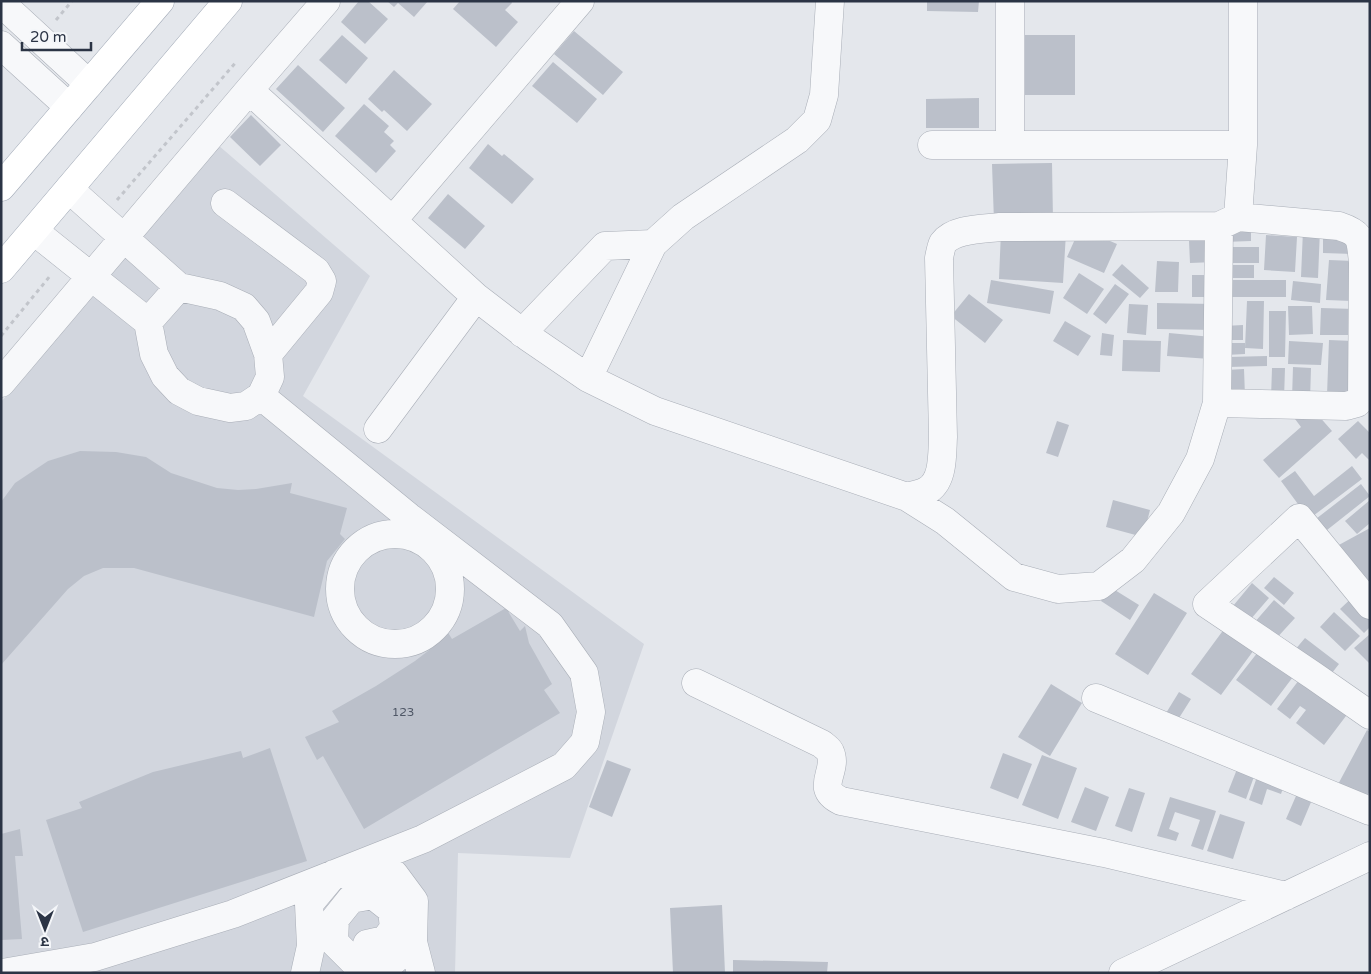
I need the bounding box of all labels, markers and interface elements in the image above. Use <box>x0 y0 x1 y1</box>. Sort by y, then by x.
scale bar <box>22 20 91 52</box>
text: 20 m <box>30 28 67 46</box>
house number: 123 <box>392 705 414 719</box>
north arrow <box>20 904 70 954</box>
text: उ <box>40 933 49 950</box>

